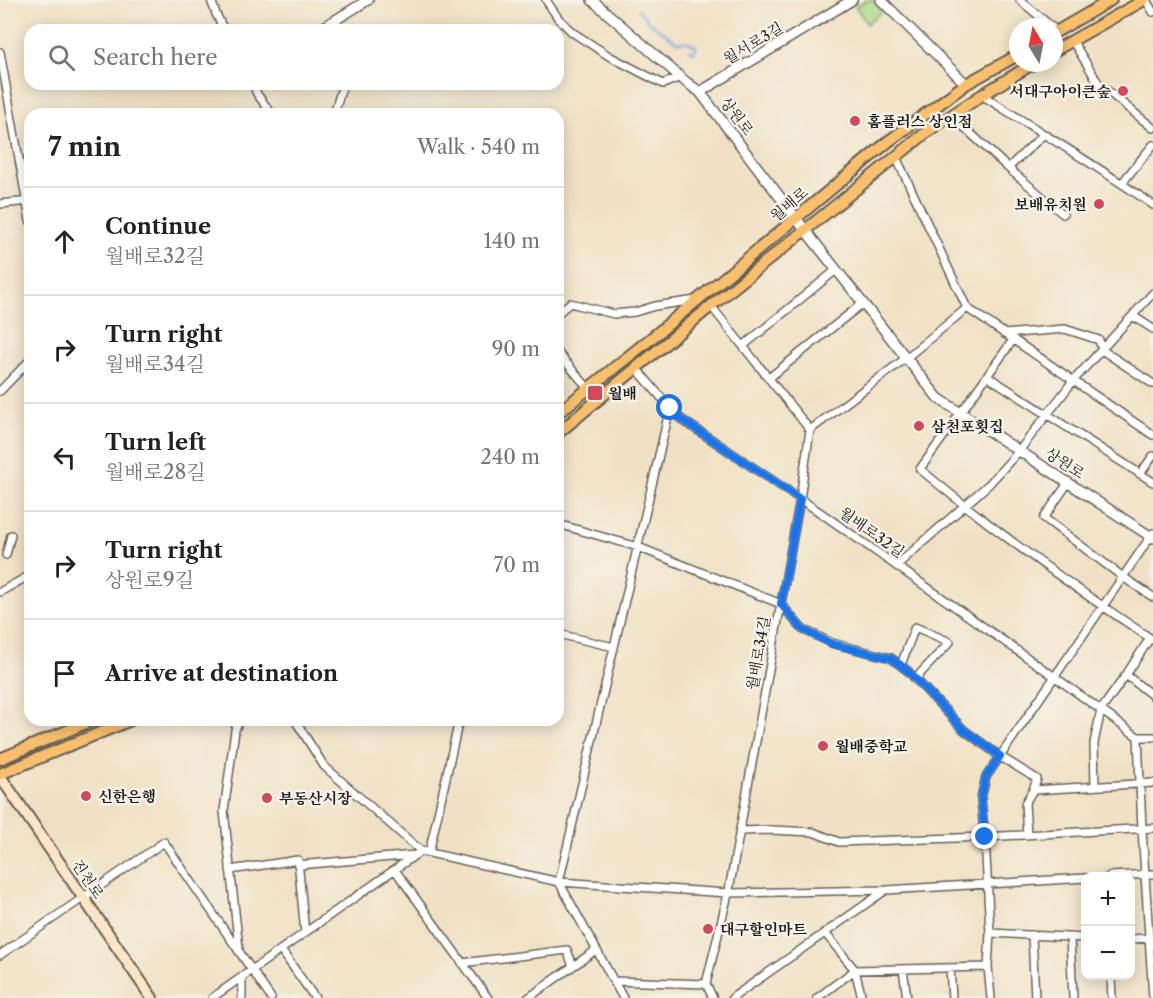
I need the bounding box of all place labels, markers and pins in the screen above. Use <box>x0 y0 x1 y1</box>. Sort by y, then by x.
place label: 서대구아이큰숲 <box>1010 82 1112 101</box>
marker: 서대구아이큰숲 <box>1116 84 1130 98</box>
place label: 홈플러스 상인점 <box>867 112 972 131</box>
marker: 홈플러스 상인점 <box>848 114 862 128</box>
place label: 보배유치원 <box>1015 195 1087 214</box>
marker: 보배유치원 <box>1092 197 1106 211</box>
marker: 월배 <box>586 384 604 402</box>
place label: 월배 <box>608 384 637 403</box>
place label: 삼천포횟집 <box>931 417 1003 436</box>
marker: 삼천포횟집 <box>912 419 926 433</box>
place label: 월배중학교 <box>835 737 908 756</box>
marker: 월배중학교 <box>816 739 830 753</box>
place label: 신한은행 <box>98 787 156 806</box>
marker: 신한은행 <box>79 789 93 803</box>
place label: 부동산시장 <box>279 789 352 808</box>
marker: 부동산시장 <box>260 791 274 805</box>
place label: 대구할인마트 <box>720 920 807 939</box>
marker: 대구할인마트 <box>701 922 715 936</box>

